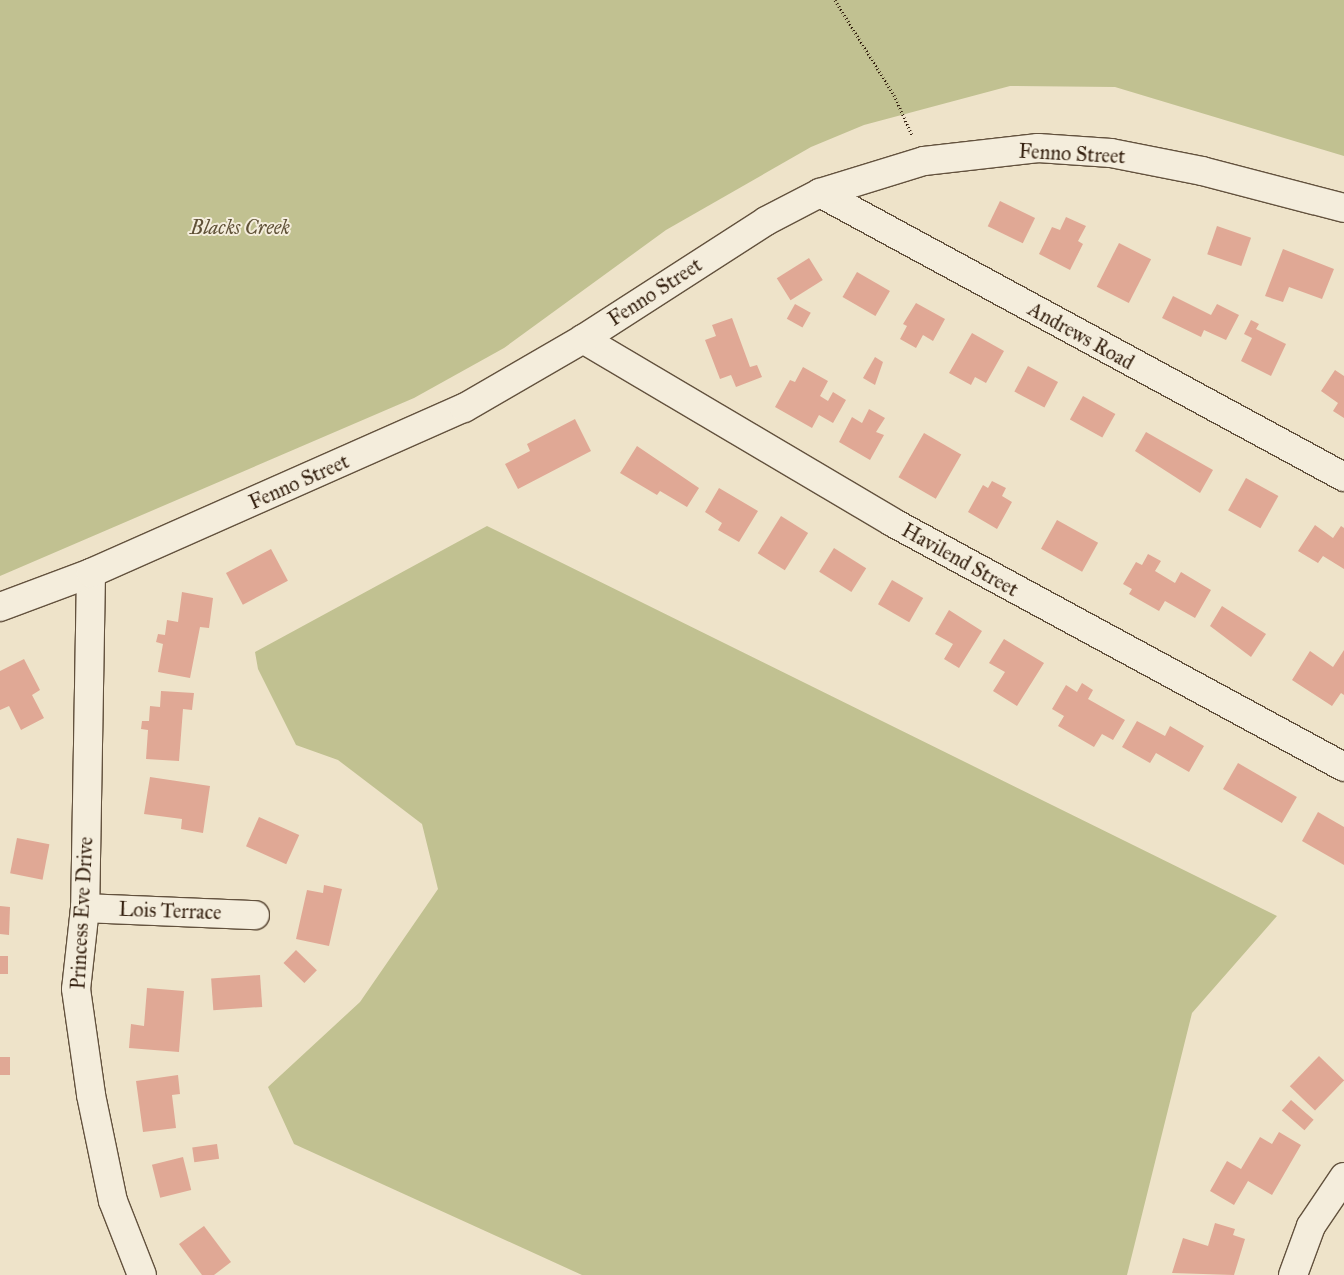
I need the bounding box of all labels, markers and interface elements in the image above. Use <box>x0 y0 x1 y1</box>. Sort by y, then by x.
street label: Fenno Street <box>1018 139 1126 169</box>
park label: Blacks Creek <box>190 215 290 239</box>
street label: Fenno Street <box>604 253 706 331</box>
street label: Andrews Road <box>1024 297 1138 375</box>
street label: Fenno Street <box>245 449 353 515</box>
street label: Havilend Street <box>898 518 1022 602</box>
street label: Princess Eve Drive <box>66 836 98 990</box>
street label: Lois Terrace <box>118 897 222 925</box>

